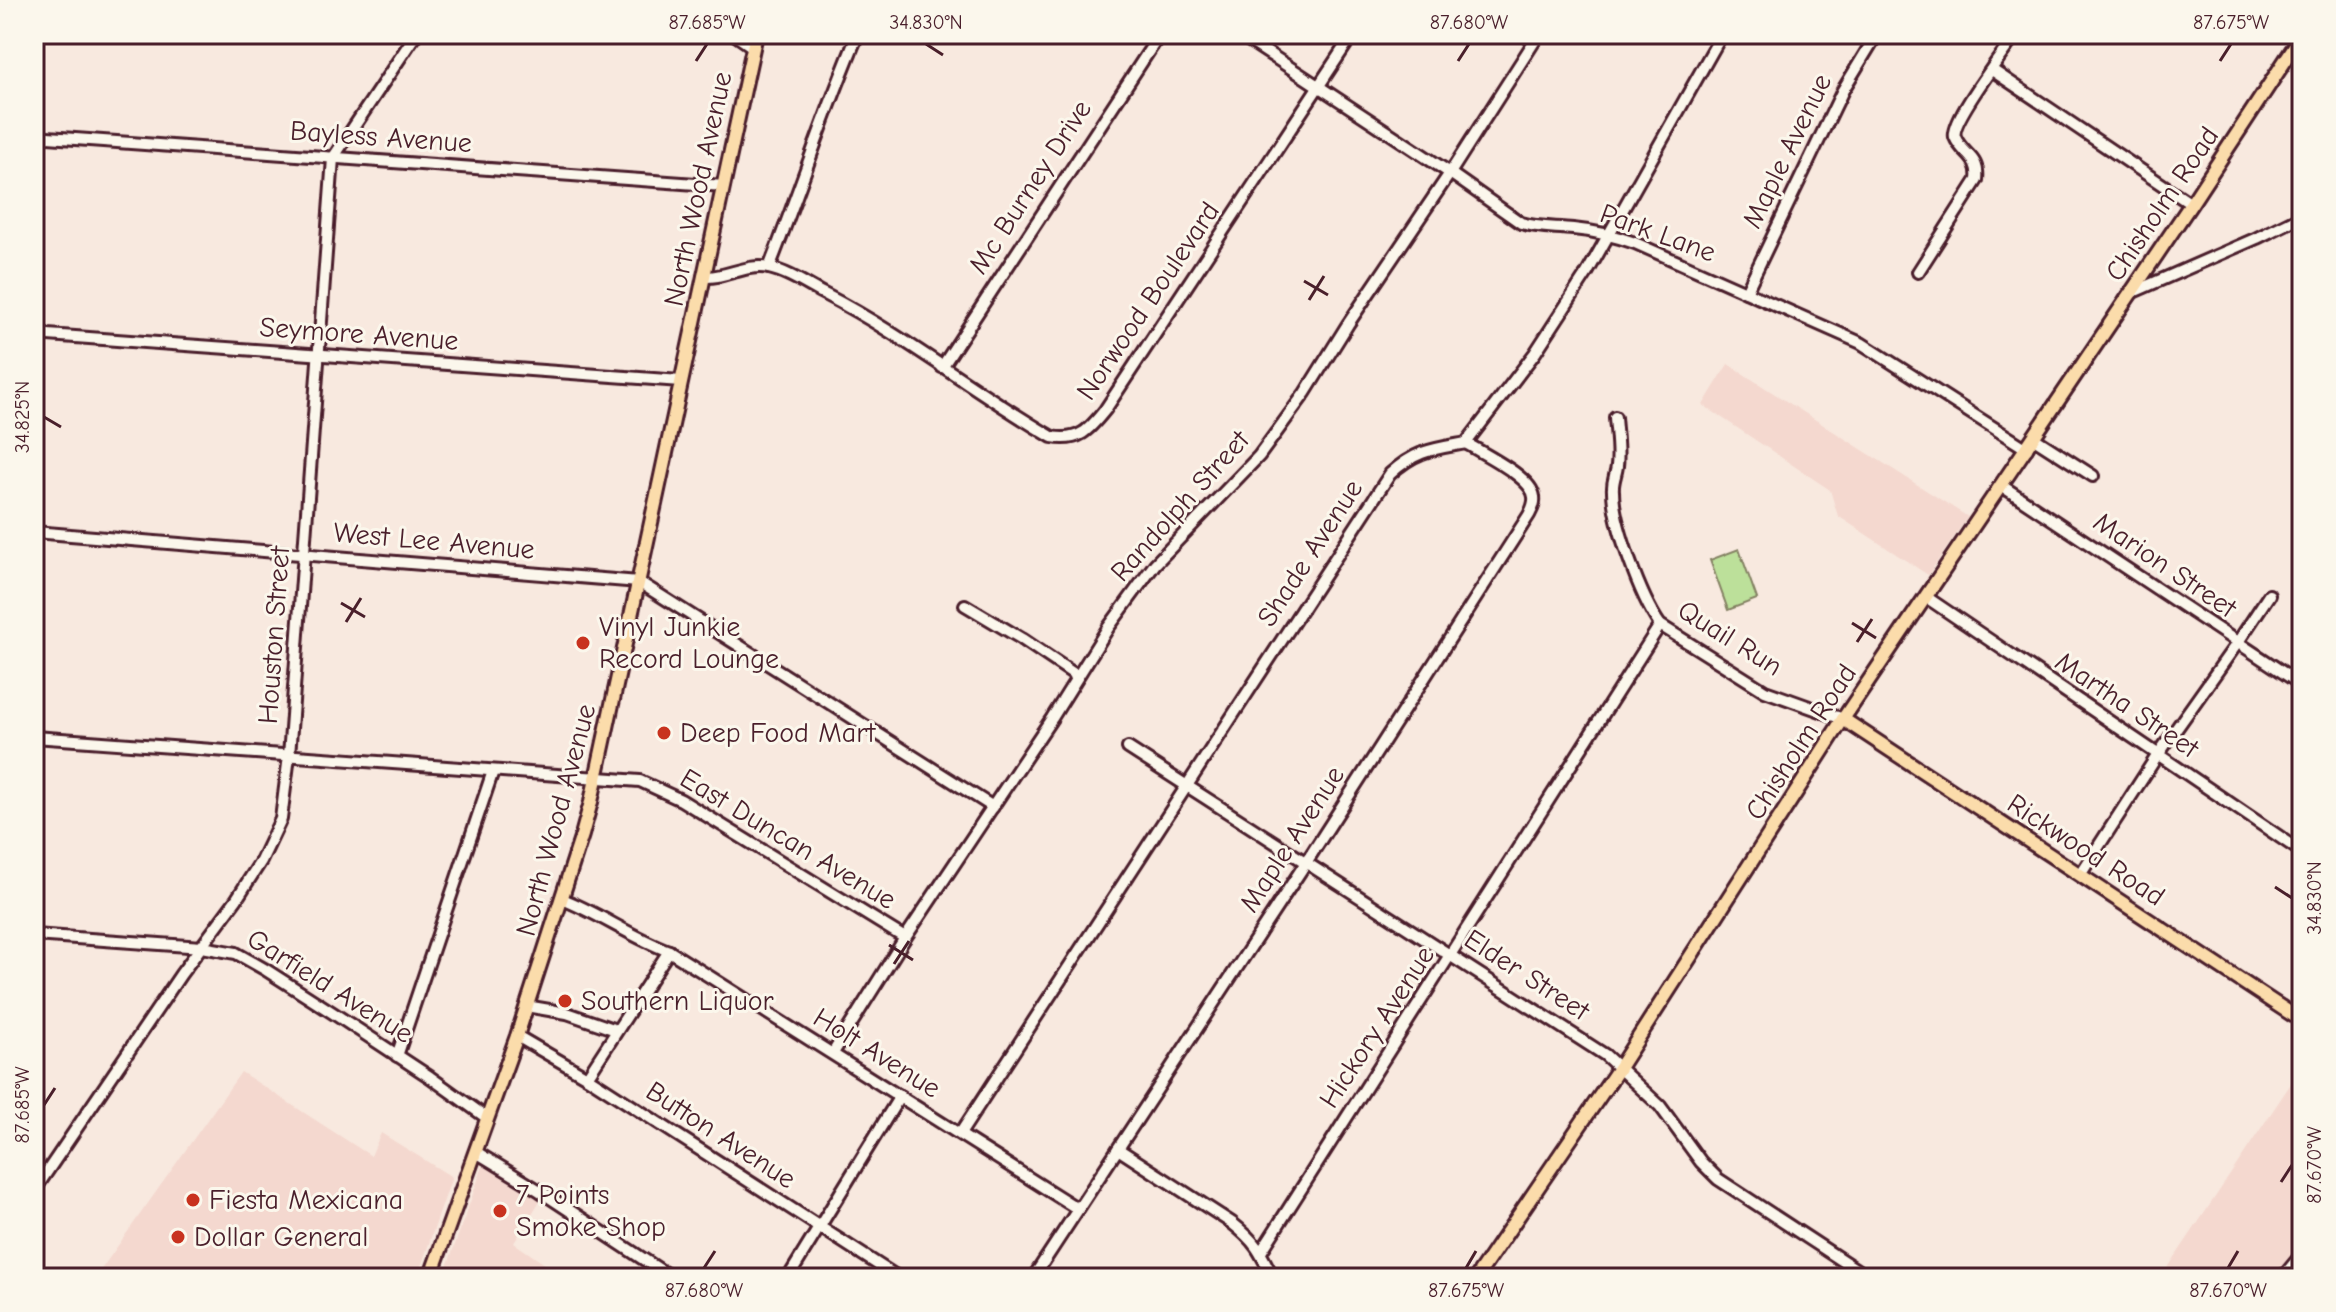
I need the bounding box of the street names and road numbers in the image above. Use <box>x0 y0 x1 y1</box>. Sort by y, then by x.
street label: North Wood Avenue <box>658 69 738 309</box>
street label: Maple Avenue <box>1736 69 1838 233</box>
street label: Mc Burney Drive <box>962 94 1098 280</box>
street label: Bayless Avenue <box>289 115 473 159</box>
street label: Chisholm Road <box>2099 121 2225 287</box>
street label: Norwood Boulevard <box>1070 196 1226 406</box>
street label: Park Lane <box>1596 197 1720 269</box>
street label: Seymore Avenue <box>259 311 459 357</box>
street label: Randolph Street <box>1104 423 1257 588</box>
street label: Shade Avenue <box>1251 474 1369 632</box>
street label: Marion Street <box>2088 506 2243 625</box>
street label: West Lee Avenue <box>332 516 536 566</box>
street label: Houston Street <box>252 544 296 725</box>
street label: Quail Run <box>1672 593 1788 683</box>
street label: Martha Street <box>2049 645 2206 765</box>
street label: Chisholm Road <box>1739 658 1863 826</box>
street label: North Wood Avenue <box>510 700 602 940</box>
street label: Maple Avenue <box>1233 760 1351 918</box>
street label: East Duncan Avenue <box>674 762 902 916</box>
street label: Rickwood Road <box>2002 787 2170 913</box>
street label: Garfield Avenue <box>241 922 419 1050</box>
street label: Elder Street <box>1459 923 1596 1028</box>
street label: Hickory Avenue <box>1313 940 1441 1114</box>
street label: Holt Avenue <box>808 1001 946 1105</box>
street label: Button Avenue <box>640 1075 802 1195</box>

